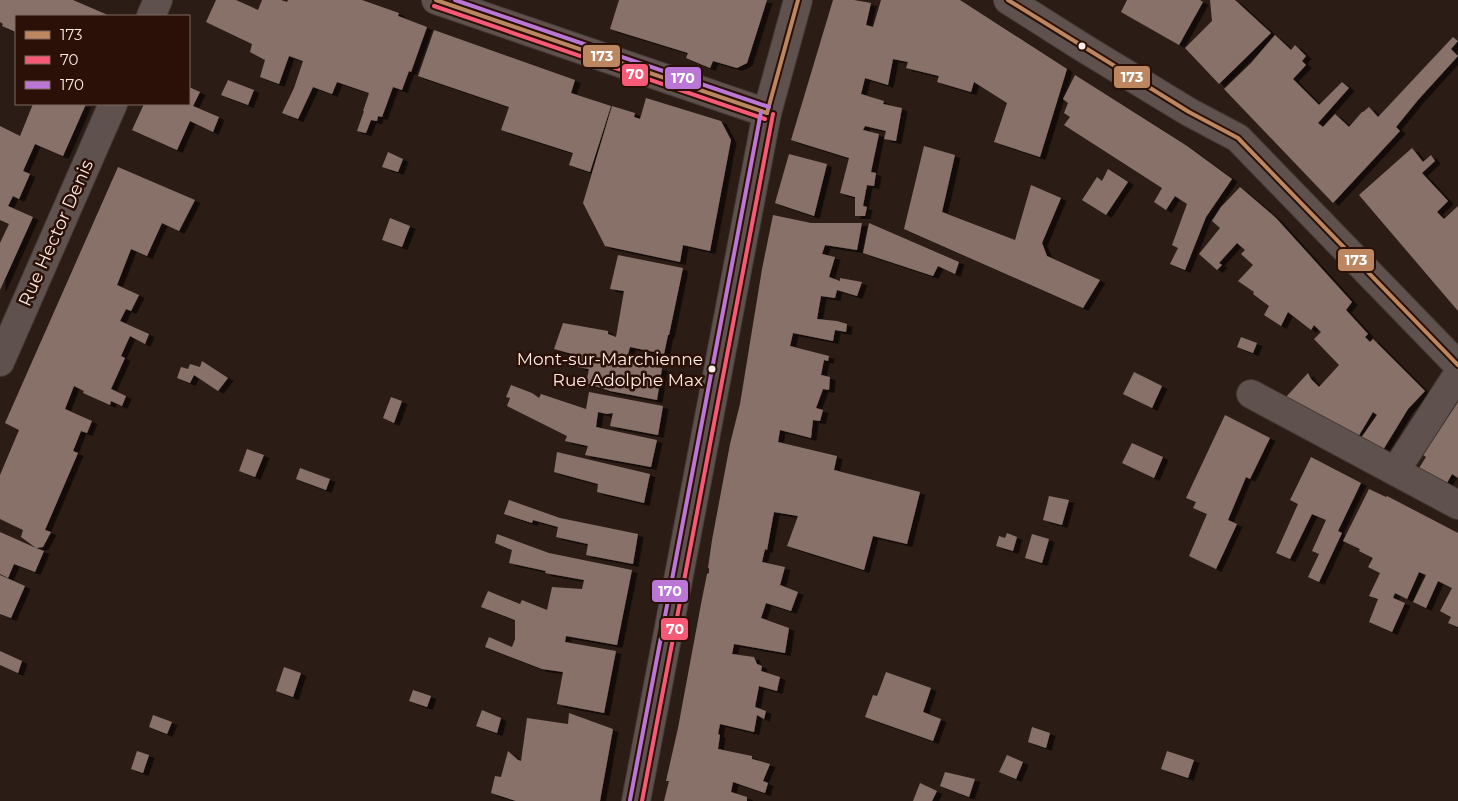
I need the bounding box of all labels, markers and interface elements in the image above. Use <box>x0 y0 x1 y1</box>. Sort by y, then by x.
legend <box>15 15 190 105</box>
text: 173 <box>60 25 83 44</box>
unlabelled marker <box>1077 41 1087 51</box>
line badge: 173 <box>582 44 621 68</box>
text: 173 <box>591 47 613 65</box>
text: 70 <box>60 50 79 69</box>
line badge: 70 <box>621 63 649 87</box>
text: 70 <box>626 65 644 83</box>
line badge: 173 <box>1113 65 1151 89</box>
line badge: 170 <box>664 66 702 90</box>
text: 173 <box>1121 68 1143 86</box>
text: 170 <box>671 69 695 87</box>
text: 170 <box>60 75 84 94</box>
street label: Rue Hector Denis <box>14 156 98 310</box>
line badge: 173 <box>1337 248 1375 272</box>
text: 173 <box>1345 251 1367 269</box>
place label: Mont-sur-Marchienne Rue Adolphe Max <box>517 349 703 390</box>
marker: Mont-sur-Marchienne Rue Adolphe Max <box>707 364 717 374</box>
line badge: 170 <box>651 579 689 603</box>
text: 170 <box>658 582 682 600</box>
line badge: 70 <box>660 617 689 641</box>
text: 70 <box>666 620 684 638</box>

